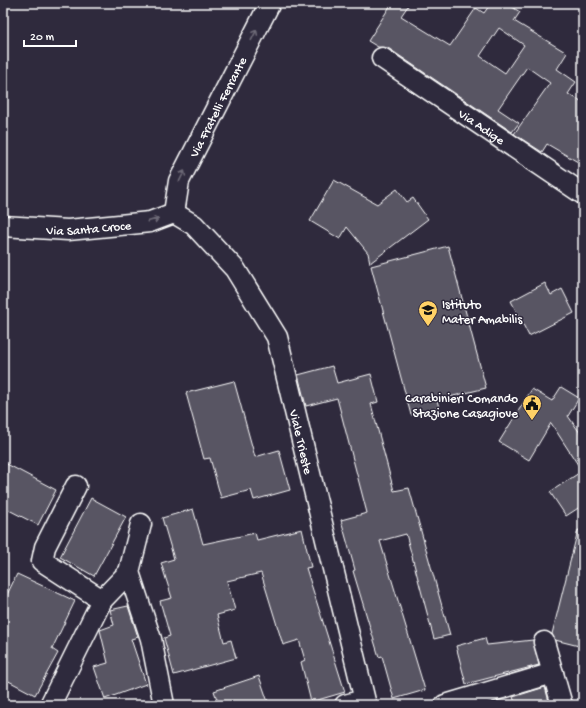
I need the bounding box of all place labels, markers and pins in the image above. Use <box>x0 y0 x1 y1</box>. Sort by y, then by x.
place label: Istituto Mater Amabilis <box>442 298 523 328</box>
school or university icon: Istituto Mater Amabilis <box>417 299 439 327</box>
place label: Carabinieri Comando Stazione Casagiove <box>405 392 518 422</box>
public building icon: Carabinieri Comando Stazione Casagiove <box>521 393 543 421</box>

